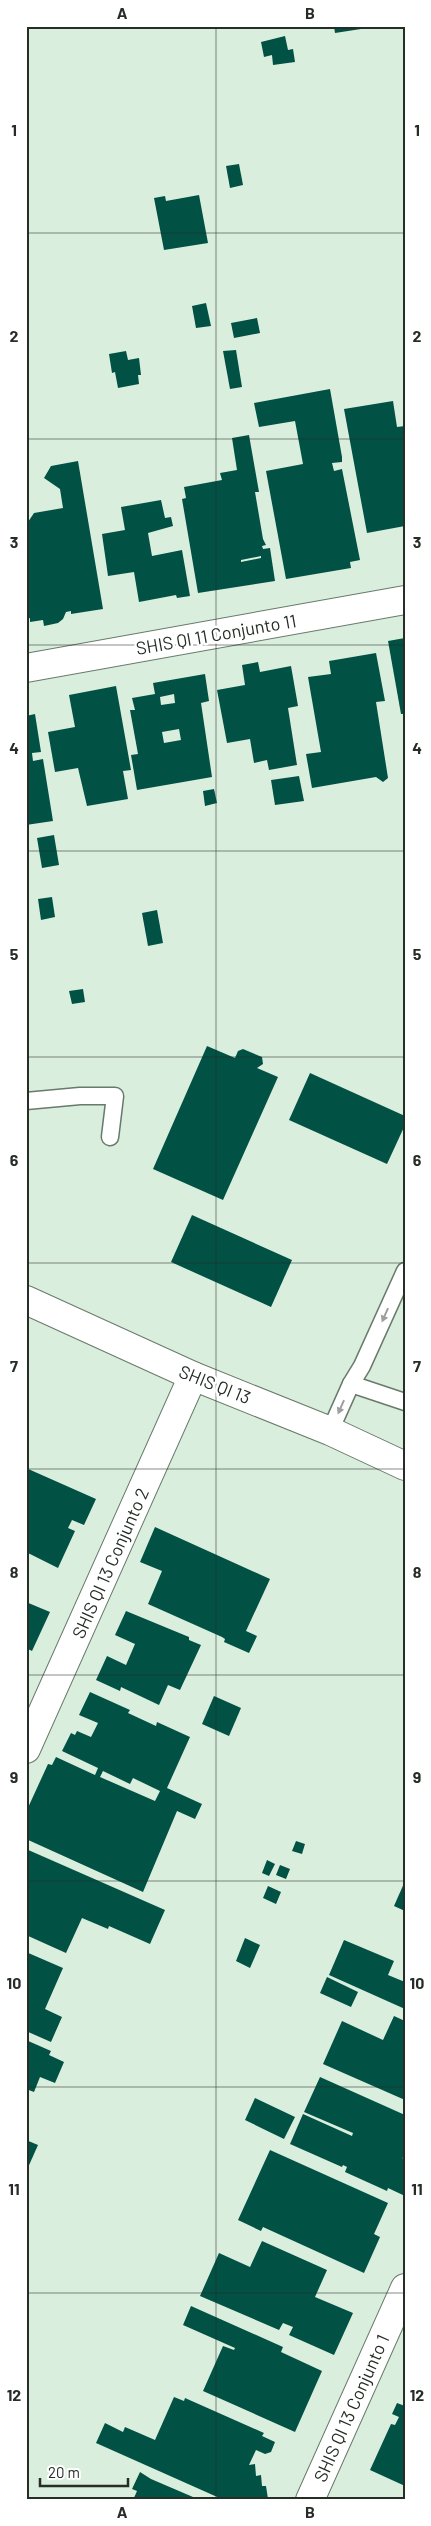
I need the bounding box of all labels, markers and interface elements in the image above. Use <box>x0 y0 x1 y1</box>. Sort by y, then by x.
text: A <box>117 3 128 22</box>
text: B <box>305 3 315 22</box>
text: 1 <box>11 120 17 139</box>
text: 1 <box>414 120 420 139</box>
text: 2 <box>10 326 19 345</box>
text: 2 <box>413 326 422 345</box>
text: 3 <box>10 532 18 551</box>
text: 3 <box>413 532 421 551</box>
street label: SHIS QI 11 Conjunto 11 <box>134 609 298 659</box>
text: 4 <box>9 738 19 757</box>
text: 4 <box>412 738 422 757</box>
text: 5 <box>10 944 19 963</box>
text: 5 <box>413 944 422 963</box>
text: 6 <box>10 1150 19 1169</box>
text: 6 <box>413 1150 422 1169</box>
one-way arrow <box>380 1308 388 1322</box>
text: 7 <box>10 1356 18 1375</box>
text: 7 <box>413 1356 421 1375</box>
street label: SHIS QI 13 <box>176 1360 254 1408</box>
one-way arrow <box>336 1400 344 1414</box>
street label: SHIS QI 13 Conjunto 2 <box>67 1484 153 1642</box>
text: 8 <box>10 1562 19 1581</box>
text: 8 <box>413 1562 422 1581</box>
text: 9 <box>10 1767 18 1786</box>
text: 9 <box>413 1767 421 1786</box>
text: 10 <box>7 1973 21 1992</box>
text: 10 <box>410 1973 424 1992</box>
text: 11 <box>8 2179 20 2198</box>
text: 11 <box>411 2179 423 2198</box>
street label: SHIS QI 13 Conjunto 1 <box>309 2331 393 2485</box>
text: 12 <box>7 2385 21 2404</box>
text: 12 <box>410 2385 424 2404</box>
scale bar <box>40 2456 128 2488</box>
text: 20 m <box>48 2463 80 2481</box>
text: A <box>117 2502 128 2521</box>
text: B <box>305 2502 315 2521</box>

